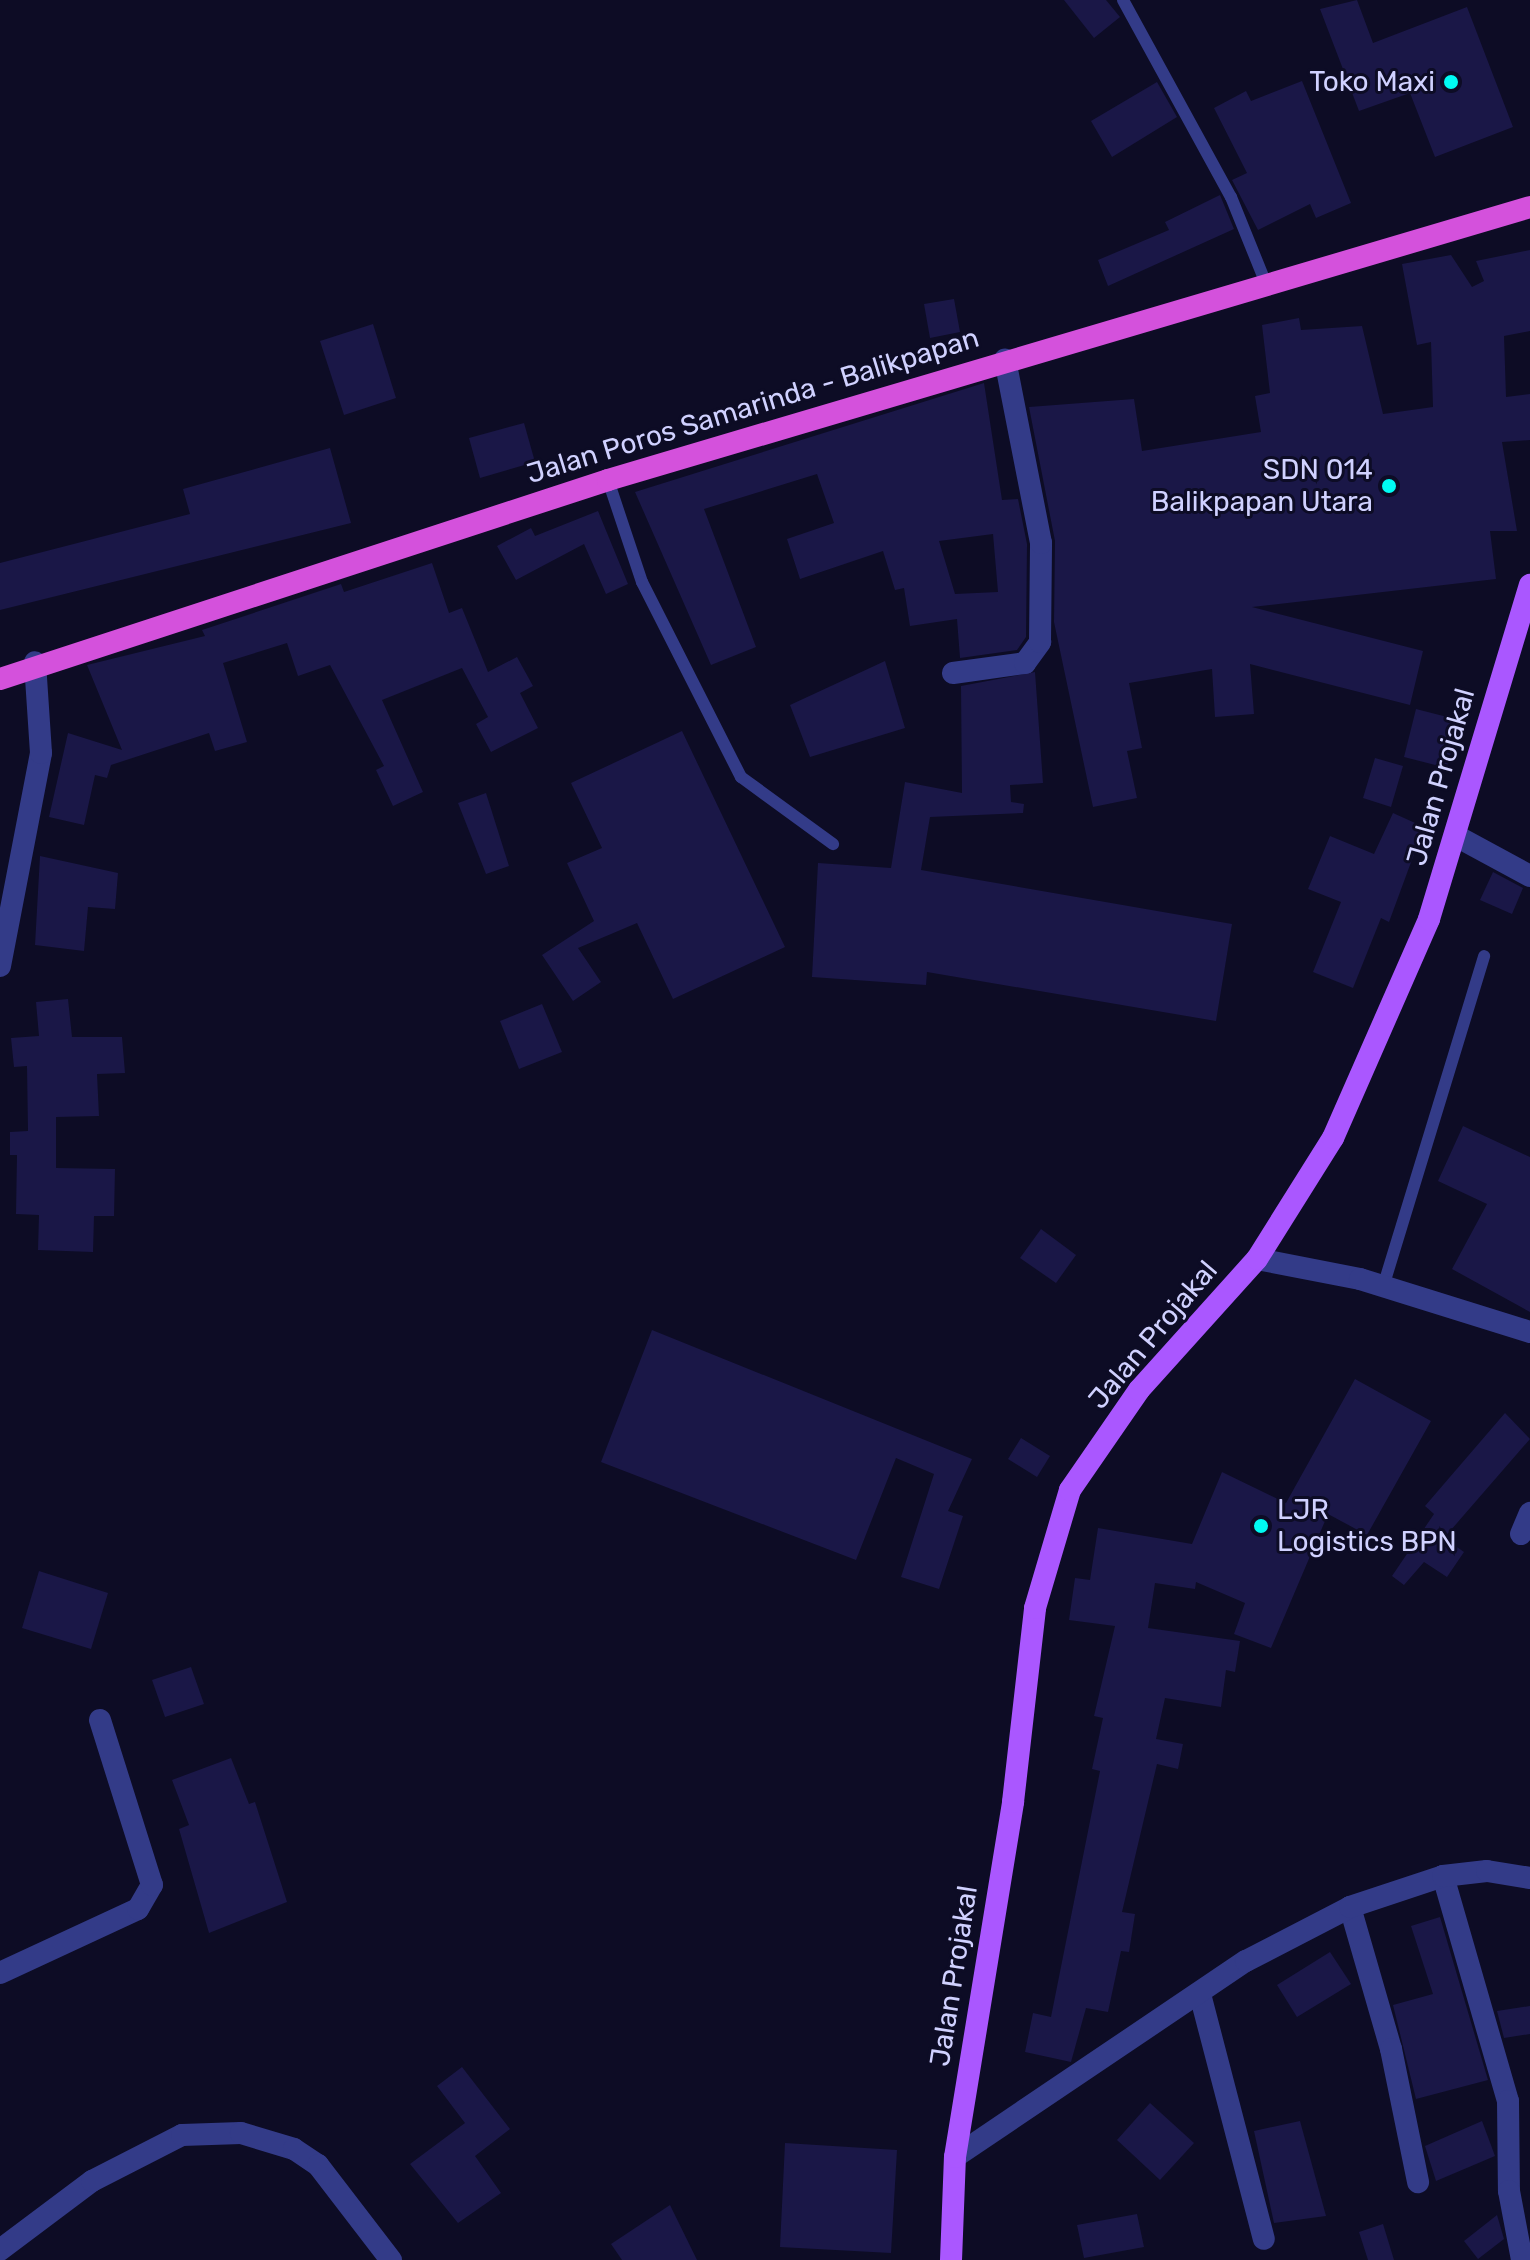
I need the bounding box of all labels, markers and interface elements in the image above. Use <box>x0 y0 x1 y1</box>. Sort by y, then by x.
place label: Toko Maxi <box>1309 65 1435 99</box>
marker: Toko Maxi <box>1442 73 1460 91</box>
street label: Jalan Poros Samarinda - Balikpapan <box>523 321 983 491</box>
place label: SDN 014 Balikpapan Utara <box>1151 453 1373 519</box>
marker: SDN 014 Balikpapan Utara <box>1380 477 1398 495</box>
street label: Jalan Projakal <box>1400 685 1482 869</box>
street label: Jalan Projakal <box>1081 1254 1225 1416</box>
place label: LJR Logistics BPN <box>1277 1493 1457 1559</box>
marker: LJR Logistics BPN <box>1252 1517 1270 1535</box>
street label: Jalan Projakal <box>923 1883 985 2069</box>

